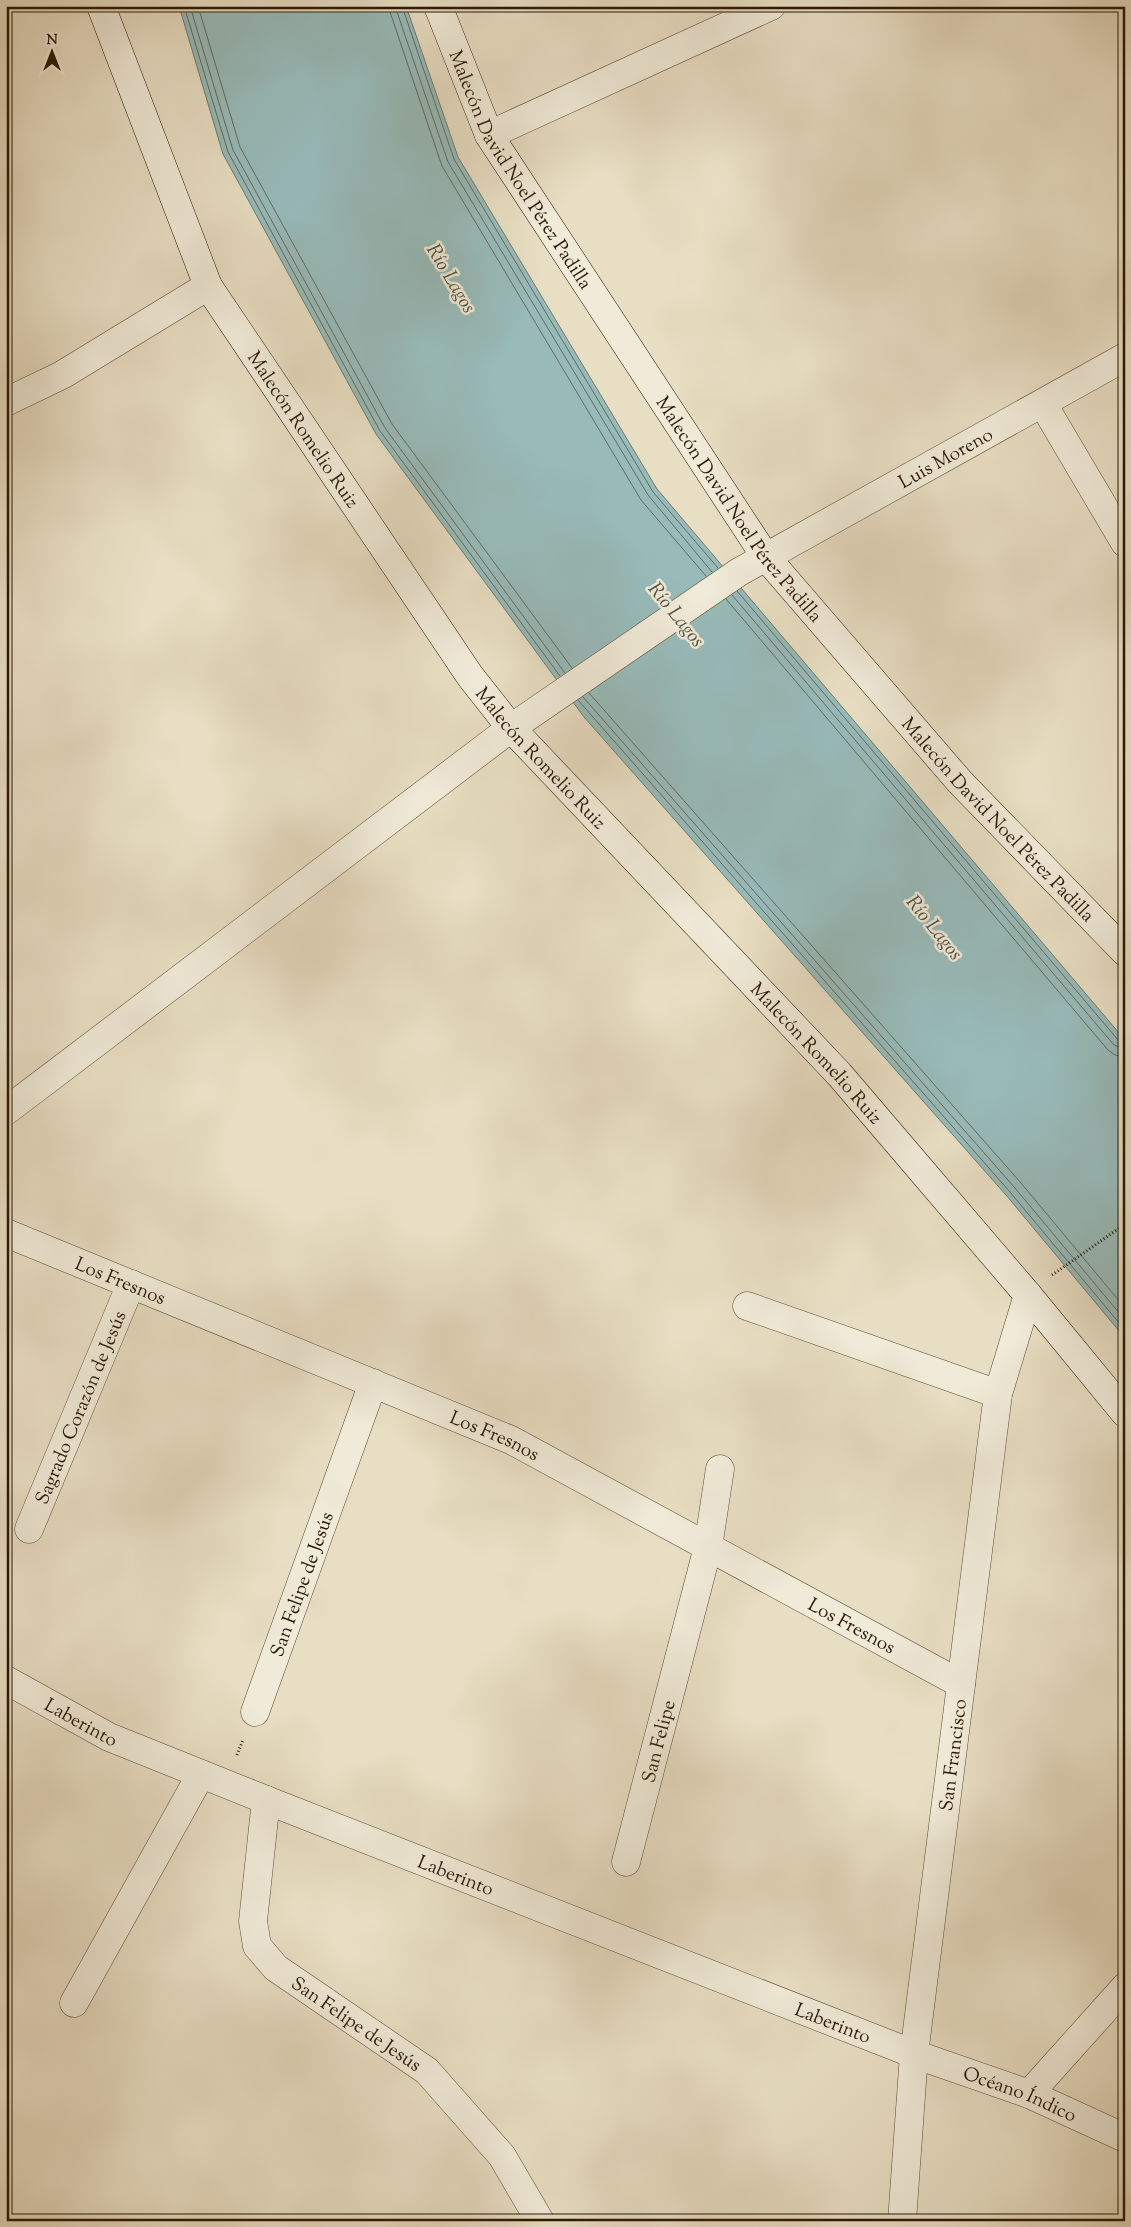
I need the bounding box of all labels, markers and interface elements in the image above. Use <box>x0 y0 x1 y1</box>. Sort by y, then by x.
north arrow <box>28 28 78 78</box>
text: N <box>46 31 58 51</box>
street label: Malecón David Noel Pérez Padilla <box>441 47 598 296</box>
water label: Río Lagos <box>418 239 482 320</box>
street label: Malecón Romelio Ruiz <box>239 346 365 514</box>
street label: Malecón David Noel Pérez Padilla <box>648 392 828 629</box>
street label: Luis Moreno <box>894 422 999 497</box>
water label: Río Lagos <box>640 577 711 655</box>
street label: Malecón Romelio Ruiz <box>468 682 611 836</box>
street label: Malecón David Noel Pérez Padilla <box>894 712 1100 929</box>
water label: Río Lagos <box>898 890 969 968</box>
street label: Malecón Romelio Ruiz <box>743 977 887 1131</box>
street label: Los Fresnos <box>70 1252 169 1313</box>
street label: Sagrado Corazón de Jesús <box>30 1307 134 1509</box>
street label: Los Fresnos <box>445 1405 544 1469</box>
street label: San Felipe de Jesús <box>265 1509 342 1661</box>
street label: Los Fresnos <box>802 1592 900 1662</box>
street label: Laberinto <box>39 1693 121 1755</box>
street label: San Felipe <box>636 1697 684 1786</box>
street label: San Francisco <box>934 1697 975 1813</box>
street label: Laberinto <box>413 1850 497 1904</box>
street label: San Felipe de Jesús <box>285 1971 426 2079</box>
street label: Laberinto <box>790 1997 874 2052</box>
street label: Océano Índico <box>959 2061 1080 2130</box>

